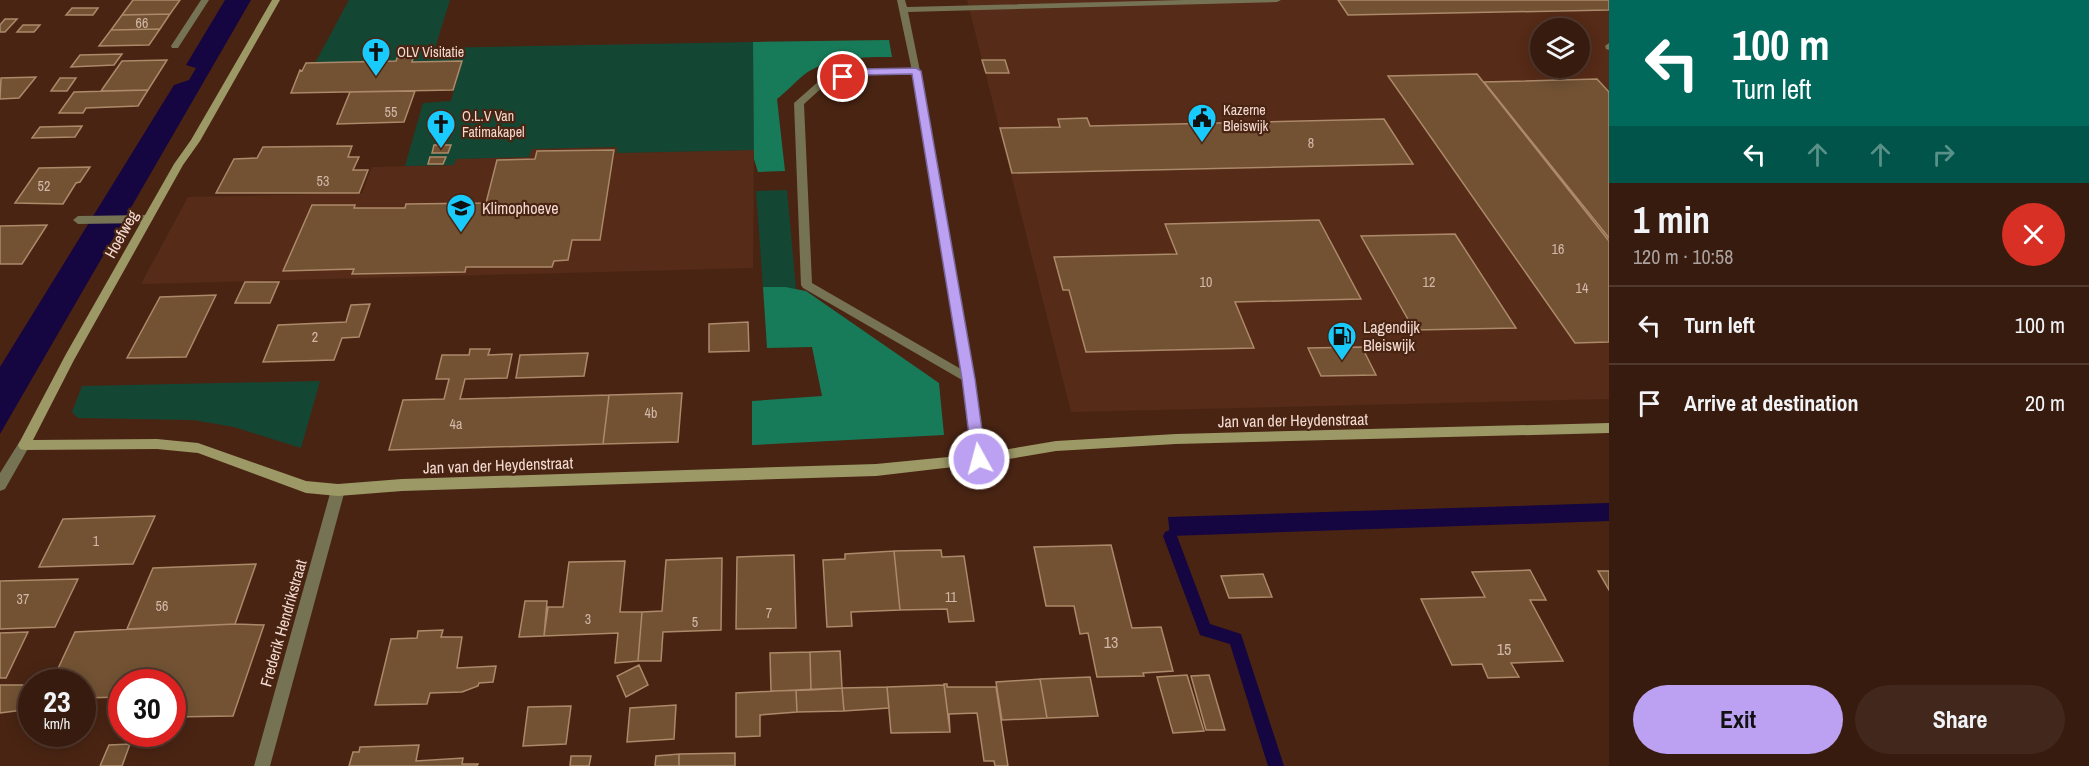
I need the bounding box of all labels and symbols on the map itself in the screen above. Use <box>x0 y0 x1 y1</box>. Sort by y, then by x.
house number: 66 <box>136 14 148 32</box>
church icon: OLV Visitatie <box>360 36 392 78</box>
place label: OLV Visitatie <box>397 43 464 61</box>
pin <box>817 51 868 102</box>
place label: Kazerne Bleiswijk <box>1223 101 1269 135</box>
public building icon: Kazerne Bleiswijk <box>1186 102 1218 144</box>
house number: 55 <box>385 103 397 121</box>
place label: O.L.V Van Fatimakapel <box>462 107 525 141</box>
church icon: O.L.V Van Fatimakapel <box>425 108 457 150</box>
house number: 8 <box>1308 134 1314 152</box>
house number: 53 <box>317 172 329 190</box>
house number: 52 <box>38 177 50 195</box>
school or university icon: Klimophoeve <box>445 192 477 234</box>
place label: Klimophoeve <box>482 197 559 219</box>
street label: Hoefweg <box>99 205 144 262</box>
house number: 16 <box>1552 240 1564 258</box>
house number: 10 <box>1200 273 1212 291</box>
house number: 12 <box>1423 273 1435 291</box>
house number: 14 <box>1576 279 1589 297</box>
place label: Lagendijk Bleiswijk <box>1363 316 1420 356</box>
fuel station icon: Lagendijk Bleiswijk <box>1326 320 1358 362</box>
house number: 2 <box>312 328 318 346</box>
house number: 4b <box>645 404 657 422</box>
street label: Jan van der Heydenstraat <box>1218 408 1369 432</box>
house number: 4a <box>450 415 463 433</box>
position arrow <box>947 427 1011 491</box>
street label: Jan van der Heydenstraat <box>423 451 574 479</box>
house number: 1 <box>93 532 100 550</box>
street label: Frederik Hendrikstraat <box>254 557 312 689</box>
house number: 11 <box>945 588 958 606</box>
house number: 37 <box>17 590 29 608</box>
house number: 56 <box>156 597 168 615</box>
house number: 7 <box>766 604 772 622</box>
house number: 3 <box>585 610 591 628</box>
house number: 5 <box>692 613 698 631</box>
house number: 13 <box>1104 631 1118 653</box>
house number: 15 <box>1497 638 1511 660</box>
speed limit sign: 30 <box>108 669 186 747</box>

